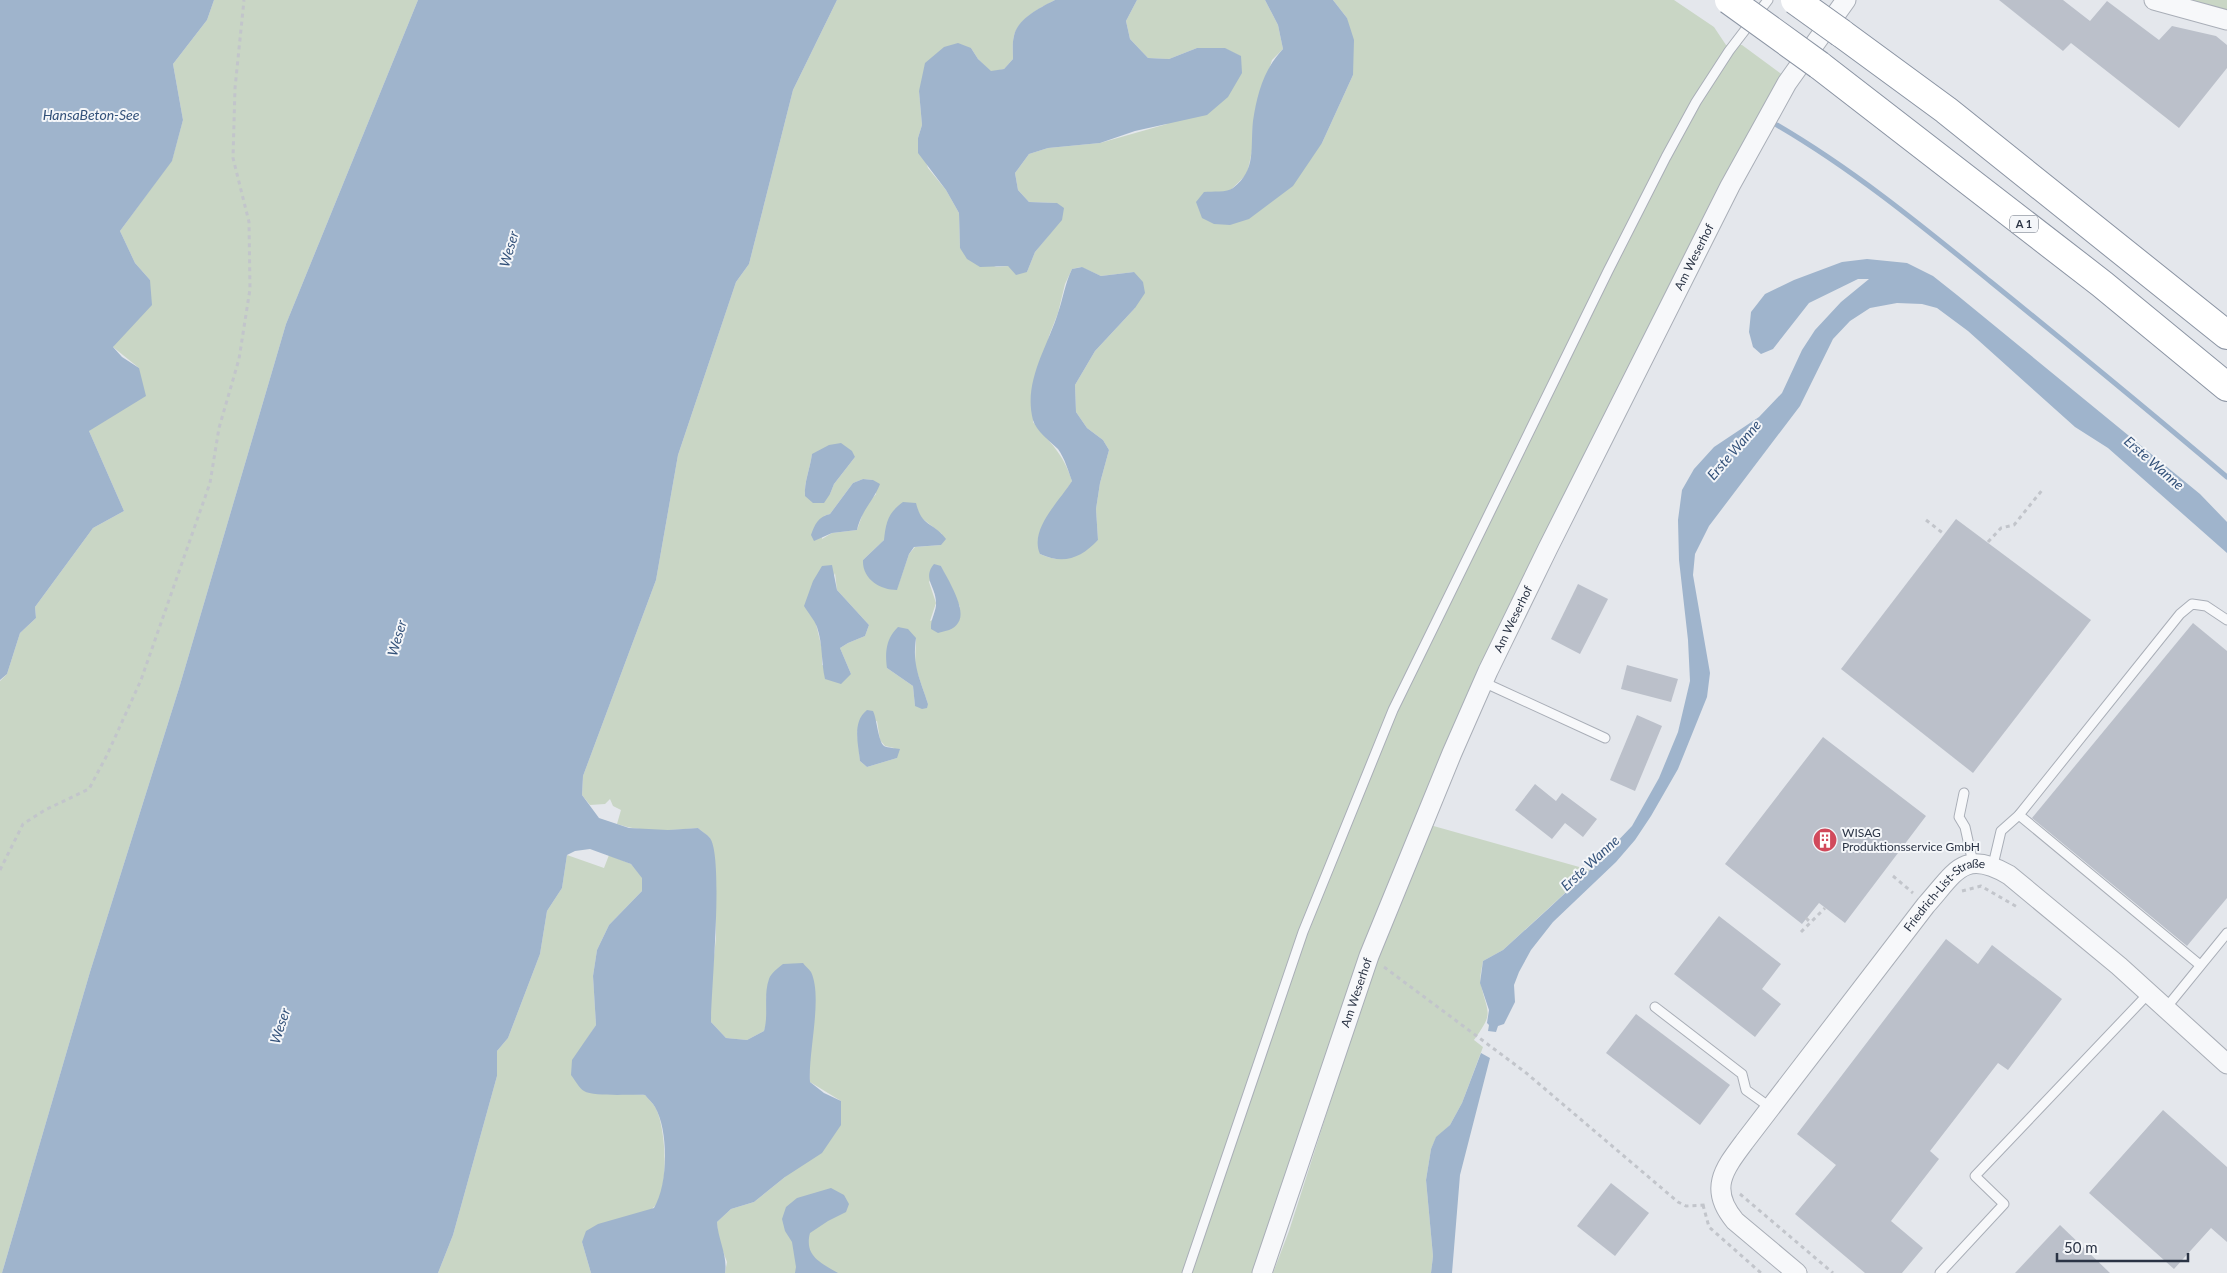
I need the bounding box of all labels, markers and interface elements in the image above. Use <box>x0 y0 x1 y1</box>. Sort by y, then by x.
water label: HansaBeton-See <box>43 106 140 123</box>
road number: A 1 <box>2010 215 2038 232</box>
street label: Am Weserhof <box>1671 220 1717 293</box>
water label: Weser <box>495 229 522 269</box>
water label: Erste Wanne <box>1703 416 1764 483</box>
water label: Erste Wanne <box>2121 432 2188 493</box>
street label: Am Weserhof <box>1490 582 1536 655</box>
water label: Weser <box>383 618 410 658</box>
place label: WISAG Produktionsservice GmbH <box>1842 825 1980 854</box>
building icon: WISAG Produktionsservice GmbH <box>1812 827 1838 853</box>
water label: Erste Wanne <box>1557 831 1623 894</box>
street label: Friedrich-List-Straße <box>1900 855 1986 934</box>
street label: Am Weserhof <box>1337 955 1375 1029</box>
water label: Weser <box>266 1006 293 1046</box>
scale bar <box>2057 1230 2188 1262</box>
text: 50 m <box>2064 1238 2098 1256</box>

